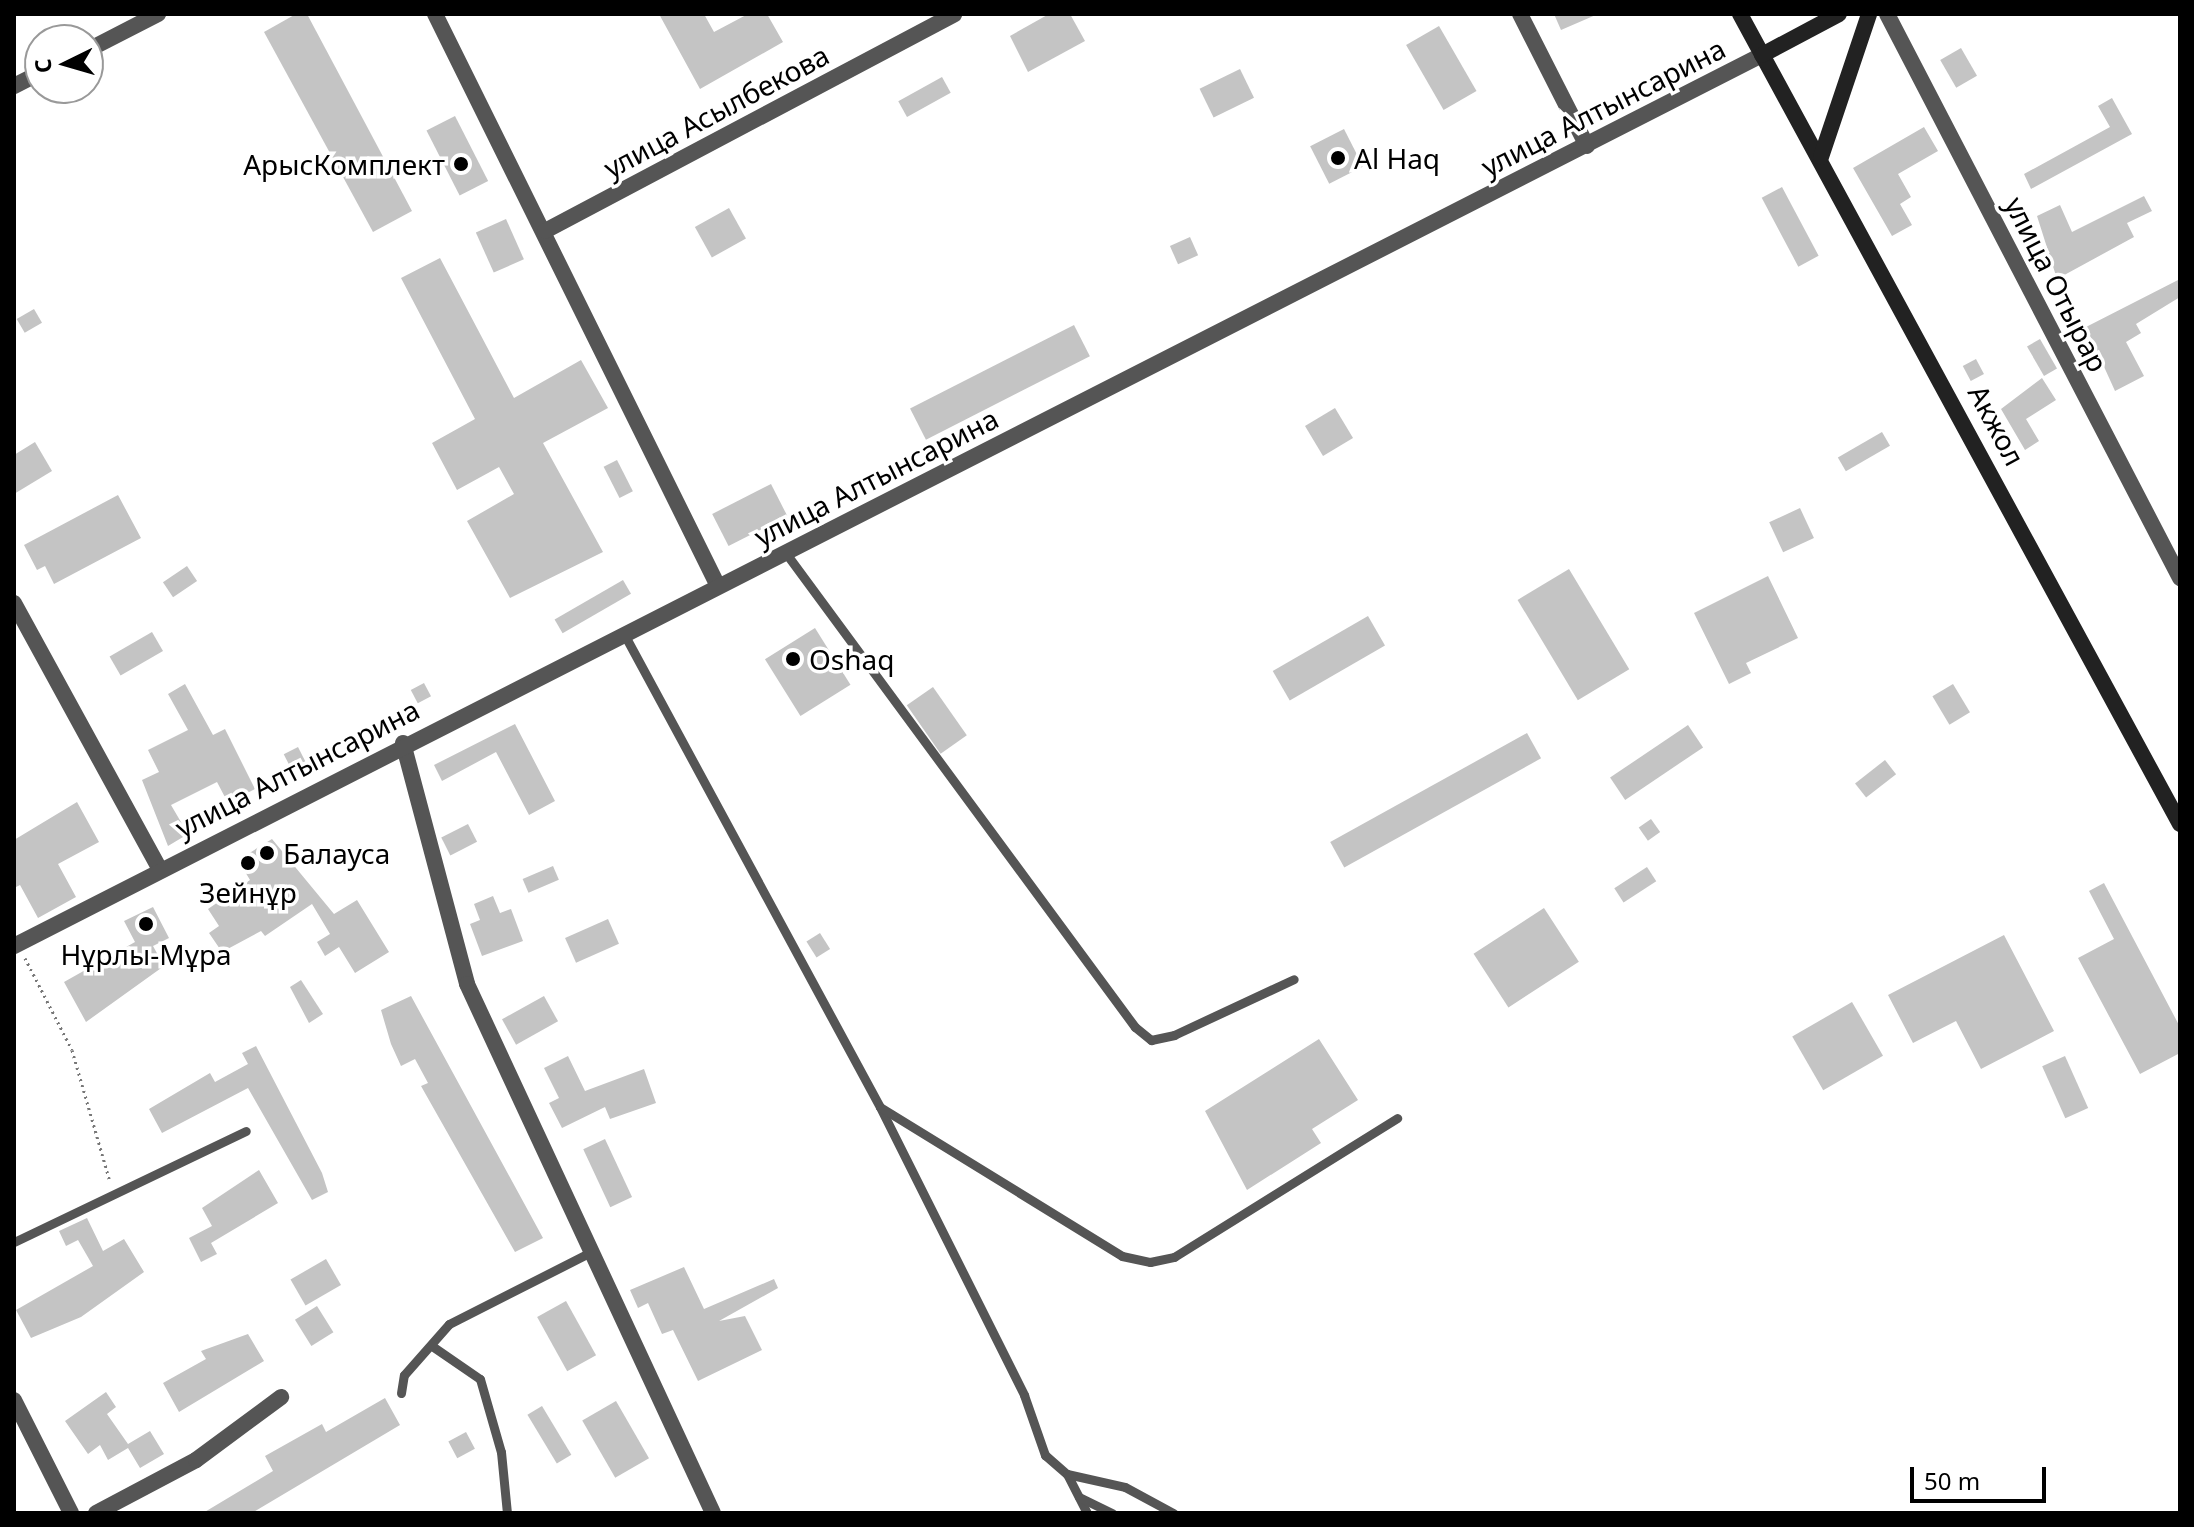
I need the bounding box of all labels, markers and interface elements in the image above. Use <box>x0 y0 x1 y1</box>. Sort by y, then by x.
north arrow <box>24 24 104 104</box>
street label: улица Алтынсарина <box>1476 31 1730 183</box>
street label: улица Асылбекова <box>598 37 834 185</box>
text: С <box>27 58 58 74</box>
place label: Al Haq <box>1354 141 1440 175</box>
place label: АрысКомплект <box>243 147 445 181</box>
marker: Al Haq <box>1329 149 1347 167</box>
marker: АрысКомплект <box>452 155 470 173</box>
street label: улица Отырар <box>1998 191 2116 377</box>
street label: Акжол <box>1962 379 2032 471</box>
street label: улица Алтынсарина <box>749 401 1003 553</box>
place label: Oshaq <box>809 642 895 676</box>
marker: Oshaq <box>784 650 802 668</box>
street label: улица Алтынсарина <box>170 692 424 844</box>
place label: Балауса <box>283 836 390 870</box>
marker: Балауса <box>258 844 276 862</box>
marker: Зейнұр <box>239 854 257 872</box>
place label: Зейнұр <box>199 875 297 909</box>
marker: Нұрлы-Мұра <box>137 915 155 933</box>
place label: Нұрлы-Мұра <box>61 937 231 971</box>
scale bar <box>1914 1451 2050 1501</box>
text: 50 m <box>1924 1464 1980 1497</box>

